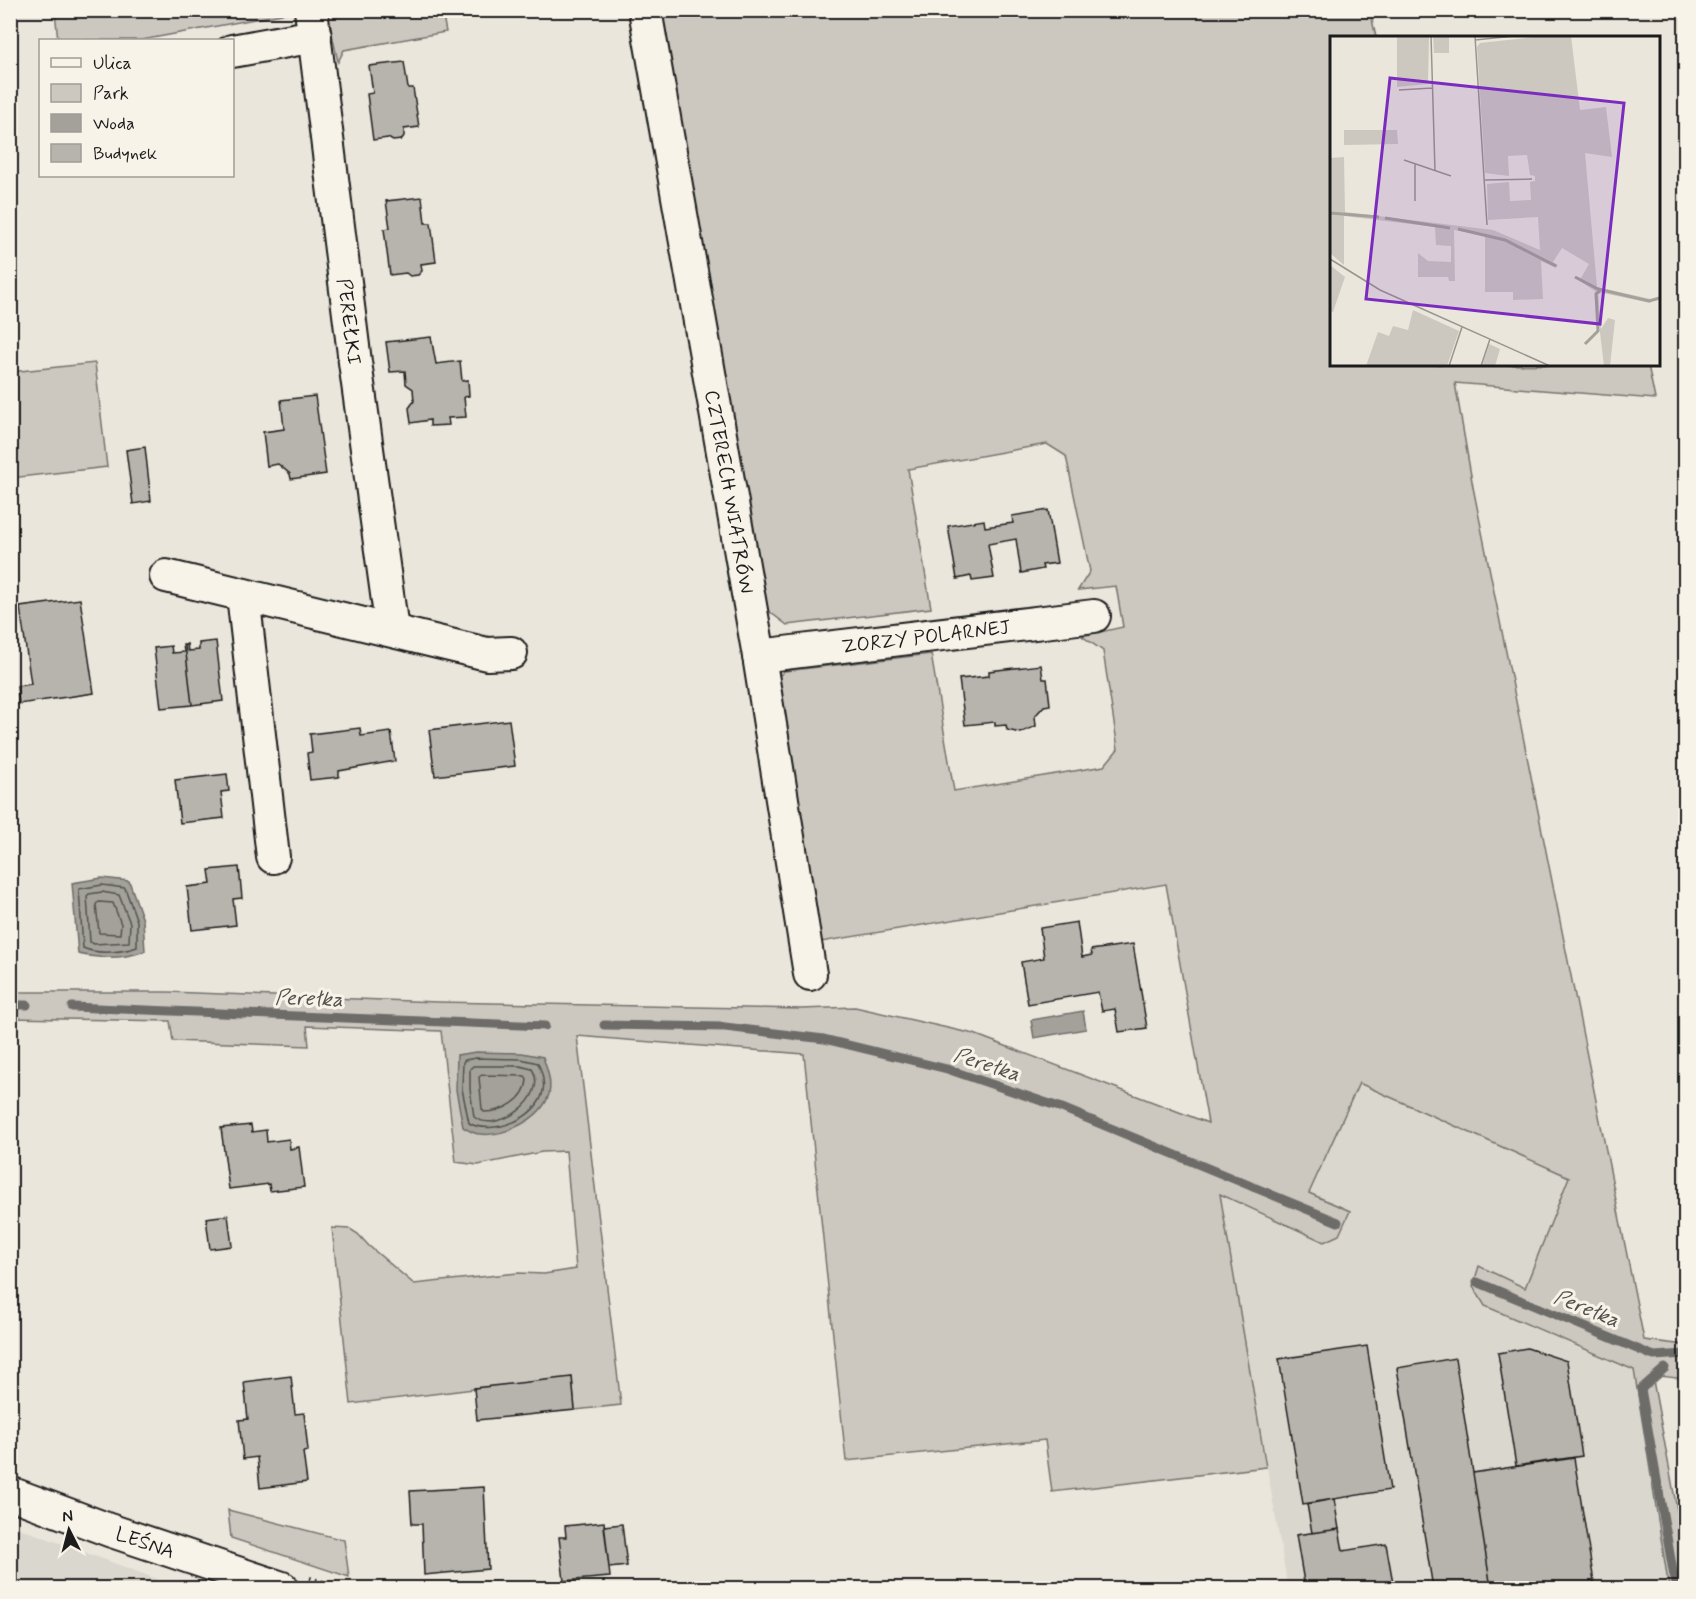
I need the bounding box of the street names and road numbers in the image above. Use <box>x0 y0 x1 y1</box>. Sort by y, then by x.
street label: PEREŁKI <box>330 277 367 367</box>
street label: CZTERECH WIATRÓW <box>697 388 760 596</box>
street label: ZORZY POLARNEJ <box>840 614 1012 661</box>
street label: LEŚNA <box>112 1521 178 1566</box>

